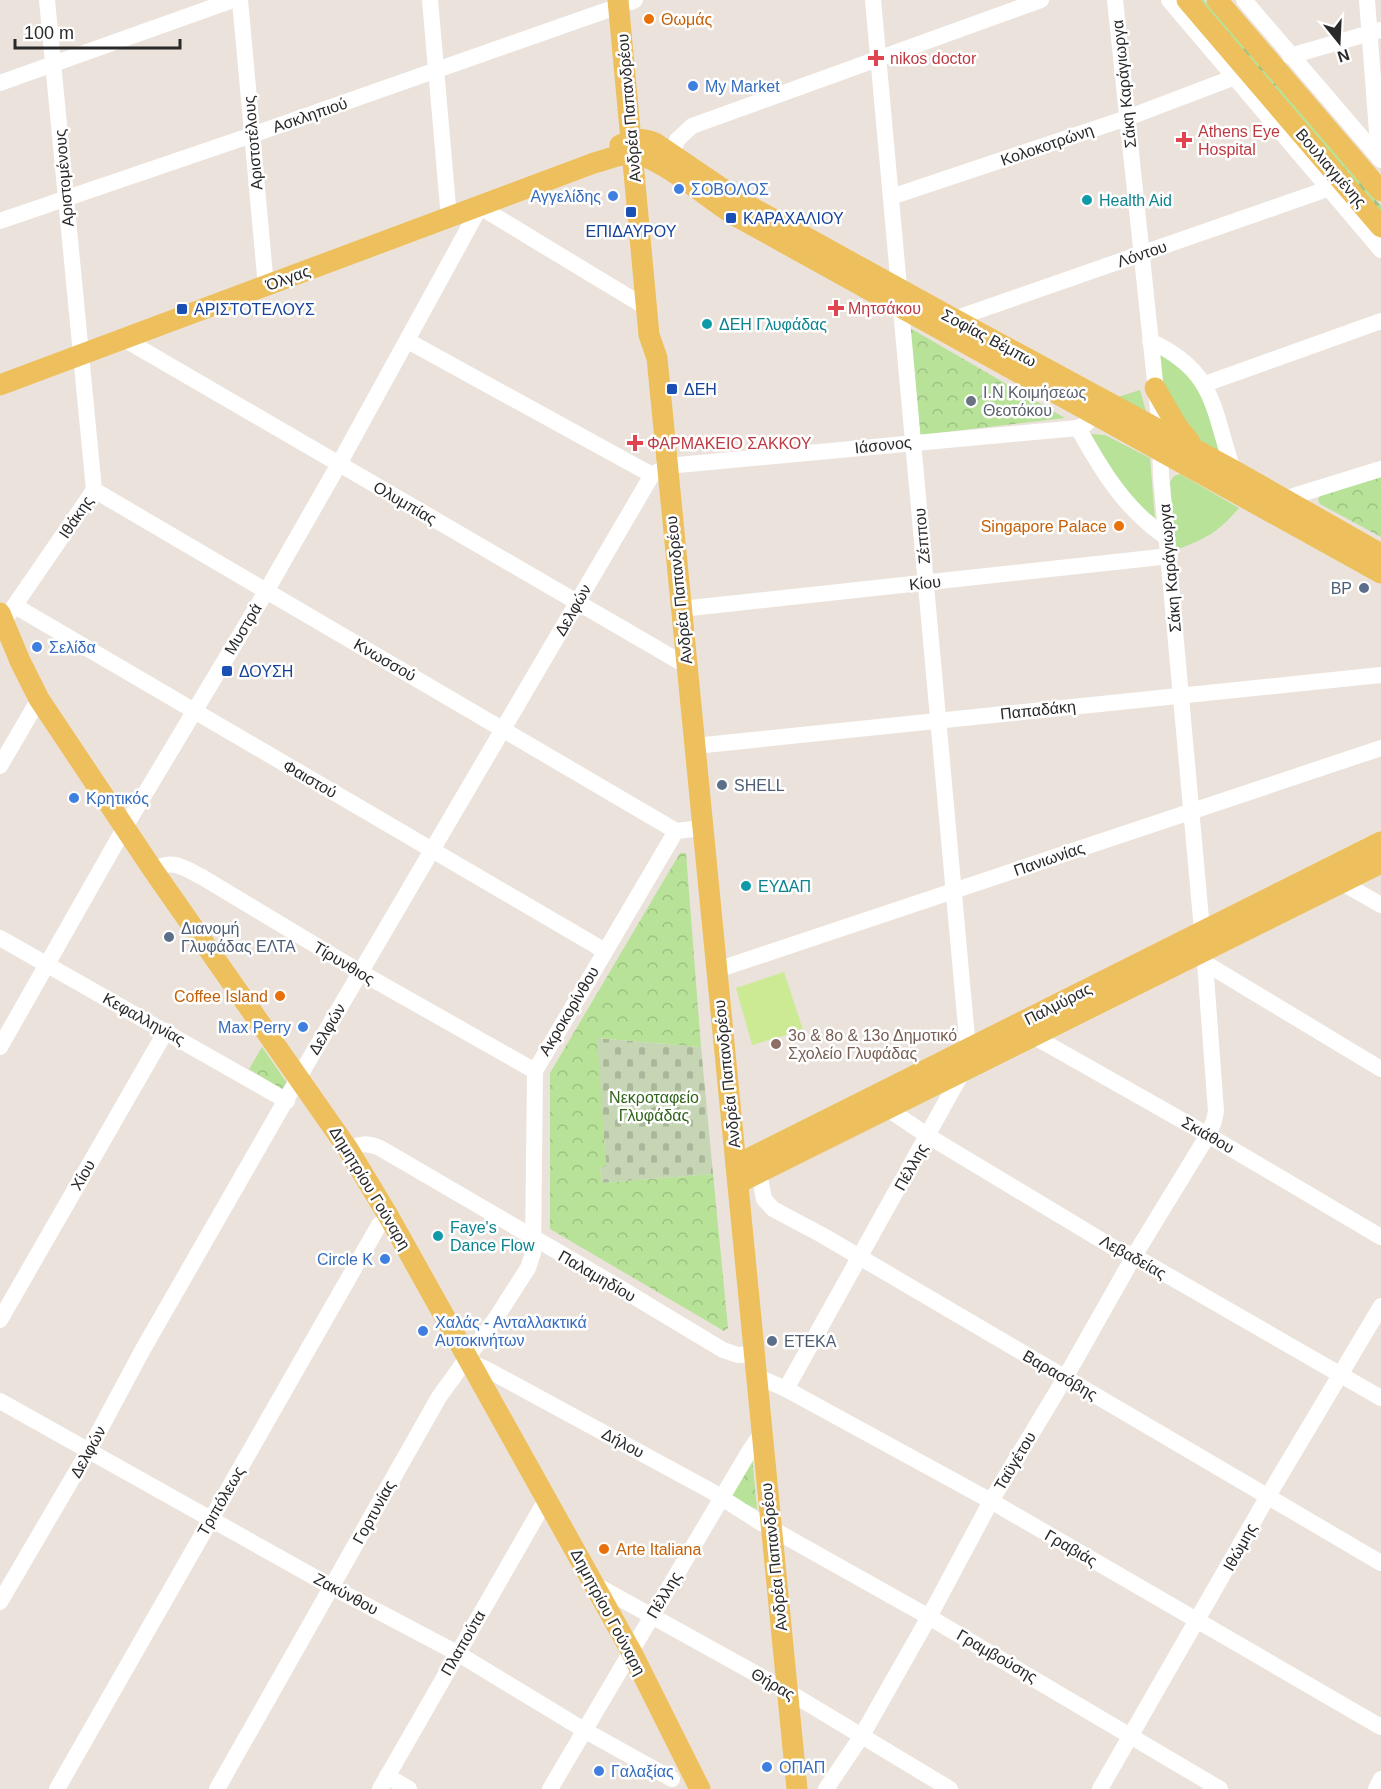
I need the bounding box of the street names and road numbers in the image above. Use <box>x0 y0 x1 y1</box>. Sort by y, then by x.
street label: Σάκη Καράγιωργα <box>1109 19 1139 149</box>
street label: Ανδρέα Παπανδρέου <box>614 33 644 183</box>
street label: Ασκληπιού <box>271 94 349 136</box>
street label: Αριστοτέλους <box>240 95 266 191</box>
street label: Κολοκοτρώνη <box>998 121 1096 169</box>
street label: Βουλιαγμένης <box>1292 125 1370 211</box>
street label: Αριστομένους <box>51 128 77 228</box>
street label: Λόντου <box>1115 238 1169 270</box>
street label: Όλγας <box>263 262 312 294</box>
street label: Σοφίας Βέμπω <box>939 306 1039 370</box>
street label: Ιάσονος <box>854 434 913 456</box>
street label: Ολυμπίας <box>371 478 440 528</box>
street label: Ιθάκης <box>56 492 96 541</box>
street label: Σάκη Καράγιωργα <box>1156 503 1184 633</box>
street label: Ζέππου <box>911 507 933 565</box>
street label: Ανδρέα Παπανδρέου <box>663 515 695 665</box>
street label: Κίου <box>908 573 942 593</box>
street label: Δελφών <box>552 581 594 639</box>
street label: Μυστρά <box>221 600 265 658</box>
street label: Κνωσσού <box>351 635 419 685</box>
street label: Παπαδάκη <box>999 698 1077 722</box>
street label: Φαιστού <box>280 757 340 801</box>
street label: Πανιωνίας <box>1012 839 1087 879</box>
street label: Τίρυνθιος <box>310 938 378 988</box>
street label: Ακροκορίνθου <box>536 964 602 1058</box>
street label: Παλμύρας <box>1022 980 1095 1028</box>
street label: Κεφαλληνίας <box>100 990 188 1049</box>
street label: Ανδρέα Παπανδρέου <box>711 999 743 1149</box>
street label: Δελφών <box>305 1000 349 1058</box>
street label: Σκιάθου <box>1179 1113 1237 1157</box>
street label: Δημητρίου Γούναρη <box>327 1123 413 1253</box>
street label: Πέλλης <box>891 1140 931 1194</box>
street label: Χίου <box>68 1157 98 1193</box>
street label: Λεβαδείας <box>1097 1232 1169 1282</box>
street label: Παλαμηδίου <box>555 1247 639 1305</box>
street label: Βαρασόβης <box>1020 1347 1100 1403</box>
street label: Δελφών <box>67 1423 109 1481</box>
street label: Δήλου <box>599 1425 647 1461</box>
street label: Ταϋγέτου <box>991 1429 1039 1493</box>
street label: Τριπόλεως <box>194 1463 248 1539</box>
street label: Γορτυνίας <box>350 1477 399 1547</box>
street label: Ανδρέα Παπανδρέου <box>758 1482 790 1632</box>
street label: Ιθώμης <box>1220 1520 1260 1574</box>
street label: Γραβιάς <box>1042 1526 1100 1570</box>
street label: Δημητρίου Γούναρη <box>568 1546 648 1678</box>
street label: Πέλλης <box>644 1568 685 1621</box>
street label: Ζακύνθου <box>311 1570 381 1618</box>
street label: Πλαπούτα <box>438 1607 488 1679</box>
street label: Γραμβούσης <box>954 1626 1040 1686</box>
street label: Θήρας <box>748 1665 798 1703</box>

